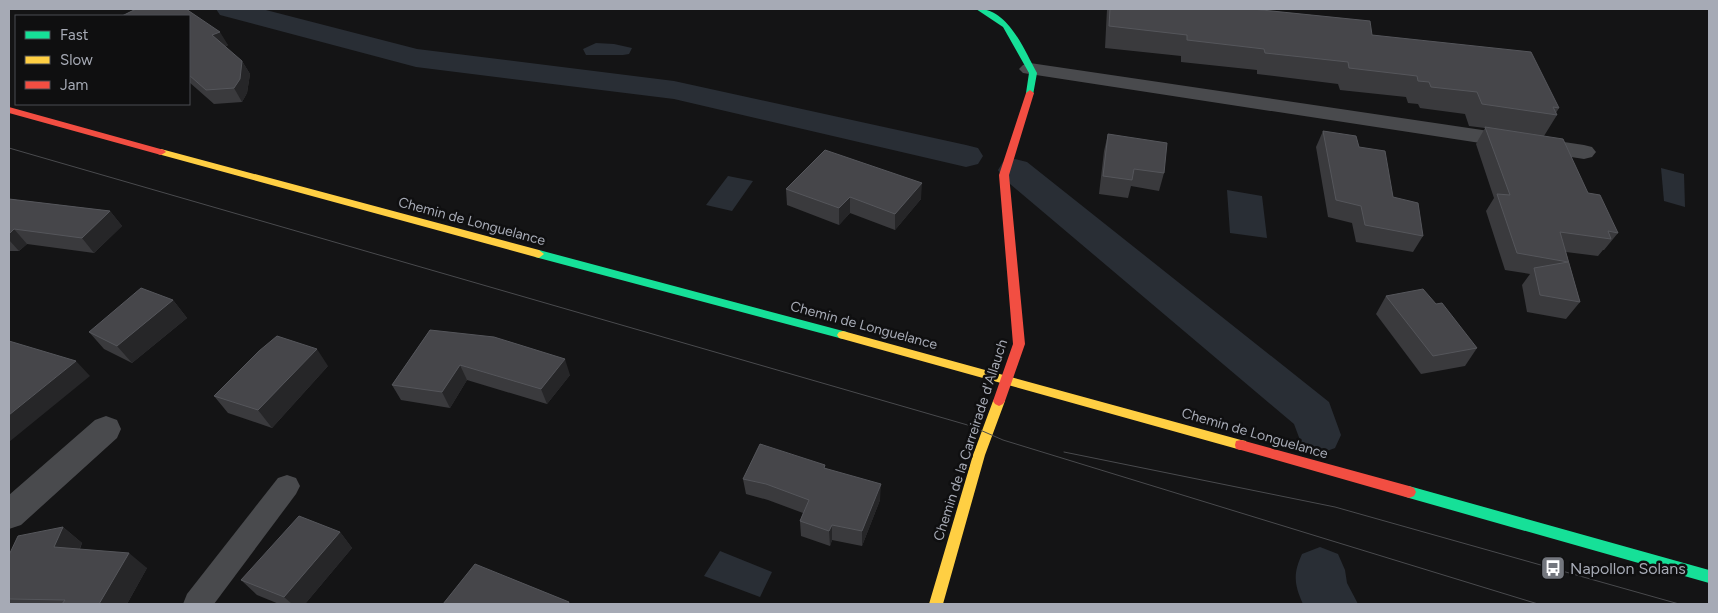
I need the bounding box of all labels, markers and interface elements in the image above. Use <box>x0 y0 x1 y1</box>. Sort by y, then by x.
legend <box>15 15 190 105</box>
text: Fast <box>60 26 89 44</box>
text: Slow <box>60 51 93 69</box>
text: Jam <box>60 76 88 94</box>
street label: Chemin de Longuelance <box>397 194 548 249</box>
street label: Chemin de Longuelance <box>789 298 940 353</box>
street label: Chemin de la Carreirade d'Allauch <box>930 337 1011 543</box>
street label: Chemin de Longuelance <box>1180 404 1330 463</box>
bus stop icon: Napollon Solans <box>1540 555 1566 581</box>
place label: Napollon Solans <box>1570 559 1686 578</box>

